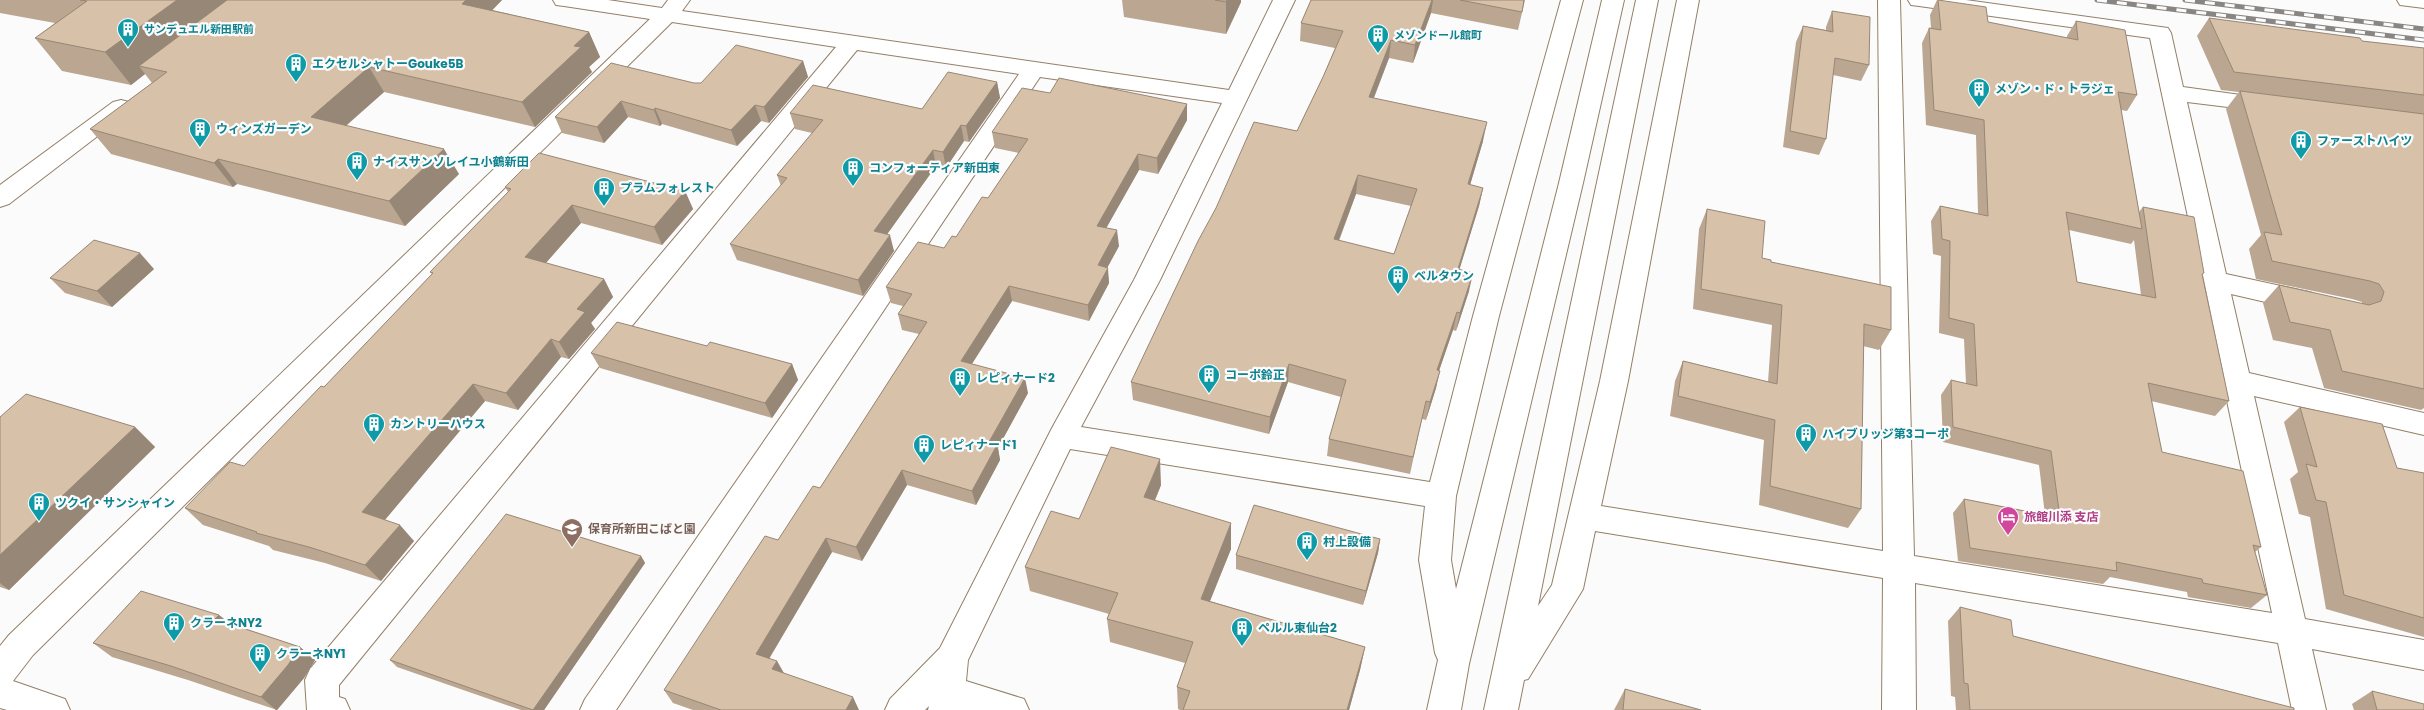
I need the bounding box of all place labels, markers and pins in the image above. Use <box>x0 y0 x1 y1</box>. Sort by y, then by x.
building icon: サンデュエル新田駅前 <box>116 17 140 48</box>
place label: サンデュエル新田駅前 <box>144 21 254 37</box>
building icon: メゾンドール館町 <box>1366 23 1390 54</box>
place label: メゾンドール館町 <box>1394 27 1482 43</box>
building icon: エクセルシャトーGouke5B <box>284 52 308 83</box>
place label: エクセルシャトーGouke5B <box>312 55 463 72</box>
building icon: メゾン・ド・トラジェ <box>1967 77 1991 108</box>
place label: メゾン・ド・トラジェ <box>1995 80 2115 97</box>
building icon: ウィンズガーデン <box>188 117 212 148</box>
place label: ウィンズガーデン <box>216 120 312 137</box>
building icon: ファーストハイツ <box>2289 129 2313 160</box>
place label: ファーストハイツ <box>2317 132 2412 149</box>
building icon: ナイスサンソレイユ小鶴新田 <box>345 150 369 181</box>
place label: ナイスサンソレイユ小鶴新田 <box>373 153 528 170</box>
building icon: コンフォーティア新田東 <box>841 156 865 187</box>
place label: コンフォーティア新田東 <box>869 159 1000 176</box>
building icon: プラムフォレスト <box>592 176 616 207</box>
place label: プラムフォレスト <box>620 179 715 196</box>
building icon: ベルタウン <box>1386 264 1410 295</box>
place label: ベルタウン <box>1414 267 1474 284</box>
building icon: コーポ鈴正 <box>1197 363 1221 394</box>
building icon: レピィナード2 <box>948 366 972 397</box>
place label: コーポ鈴正 <box>1225 366 1285 383</box>
place label: レピィナード2 <box>976 369 1055 386</box>
building icon: カントリーハウス <box>362 412 386 443</box>
place label: カントリーハウス <box>390 415 486 432</box>
building icon: ハイブリッジ第3コーポ <box>1794 422 1818 453</box>
place label: ハイブリッジ第3コーポ <box>1822 425 1949 442</box>
building icon: レピィナード1 <box>912 433 936 464</box>
place label: レピィナード1 <box>940 436 1017 453</box>
building icon: ツクイ・サンシャイン <box>27 491 51 522</box>
place label: ツクイ・サンシャイン <box>55 494 175 511</box>
hotel icon: 旅館川添 支店 <box>1996 505 2020 536</box>
place label: 旅館川添 支店 <box>2024 508 2099 525</box>
school or university icon: 保育所新田こばと園 <box>560 517 584 548</box>
place label: 保育所新田こばと園 <box>588 520 696 537</box>
building icon: 村上設備 <box>1295 530 1319 561</box>
place label: 村上設備 <box>1323 533 1371 550</box>
building icon: クラーネNY2 <box>162 611 186 642</box>
place label: クラーネNY2 <box>190 614 262 631</box>
building icon: ペルル東仙台2 <box>1230 616 1254 647</box>
place label: ペルル東仙台2 <box>1258 619 1337 636</box>
building icon: クラーネNY1 <box>248 642 272 673</box>
place label: クラーネNY1 <box>276 645 346 662</box>

